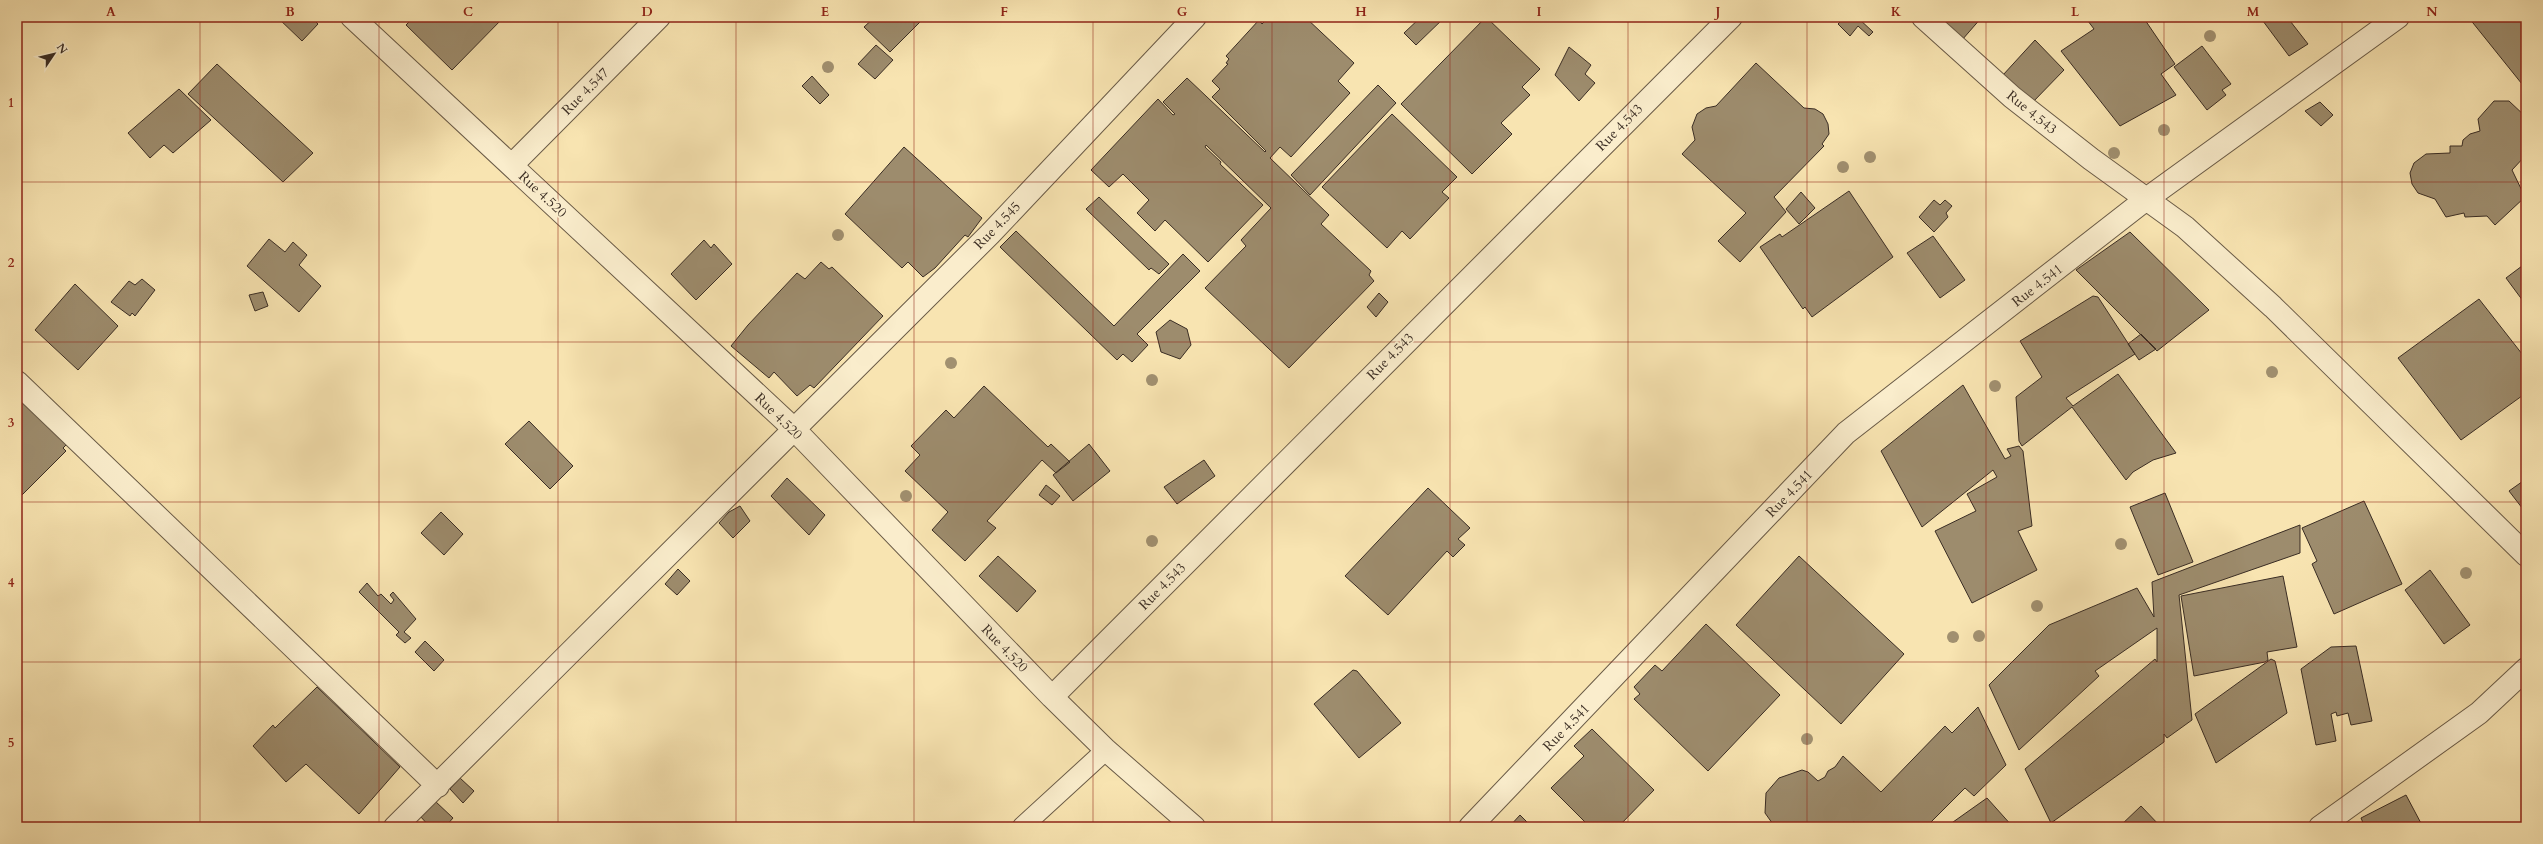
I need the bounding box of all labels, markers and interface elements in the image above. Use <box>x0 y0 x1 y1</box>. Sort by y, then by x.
text: A <box>106 3 116 21</box>
text: B <box>285 3 295 21</box>
text: C <box>463 3 473 21</box>
text: D <box>641 3 653 21</box>
text: E <box>821 3 829 21</box>
text: F <box>1000 3 1008 21</box>
text: G <box>1177 3 1188 21</box>
text: H <box>1355 3 1367 21</box>
text: I <box>1536 3 1542 21</box>
text: J <box>1714 3 1721 21</box>
text: K <box>1891 3 1902 21</box>
text: L <box>2071 3 2080 21</box>
text: M <box>2247 3 2260 21</box>
text: N <box>2426 3 2438 21</box>
north arrow <box>34 34 74 74</box>
text: N <box>53 40 71 57</box>
street label: Rue 4.547 <box>558 64 613 119</box>
street label: Rue 4.543 <box>2002 86 2061 139</box>
text: 1 <box>8 94 14 112</box>
street label: Rue 4.543 <box>1592 100 1647 155</box>
street label: Rue 4.520 <box>514 167 571 222</box>
street label: Rue 4.545 <box>970 197 1025 253</box>
text: 2 <box>8 254 15 272</box>
street label: Rue 4.541 <box>2008 260 2067 311</box>
street label: Rue 4.543 <box>1363 329 1418 384</box>
street label: Rue 4.520 <box>751 389 807 444</box>
text: 3 <box>8 414 15 432</box>
street label: Rue 4.541 <box>1762 465 1817 521</box>
street label: Rue 4.543 <box>1135 559 1190 614</box>
text: 4 <box>8 574 15 592</box>
street label: Rue 4.520 <box>977 620 1032 676</box>
street label: Rue 4.541 <box>1539 699 1594 755</box>
text: 5 <box>8 734 14 752</box>

